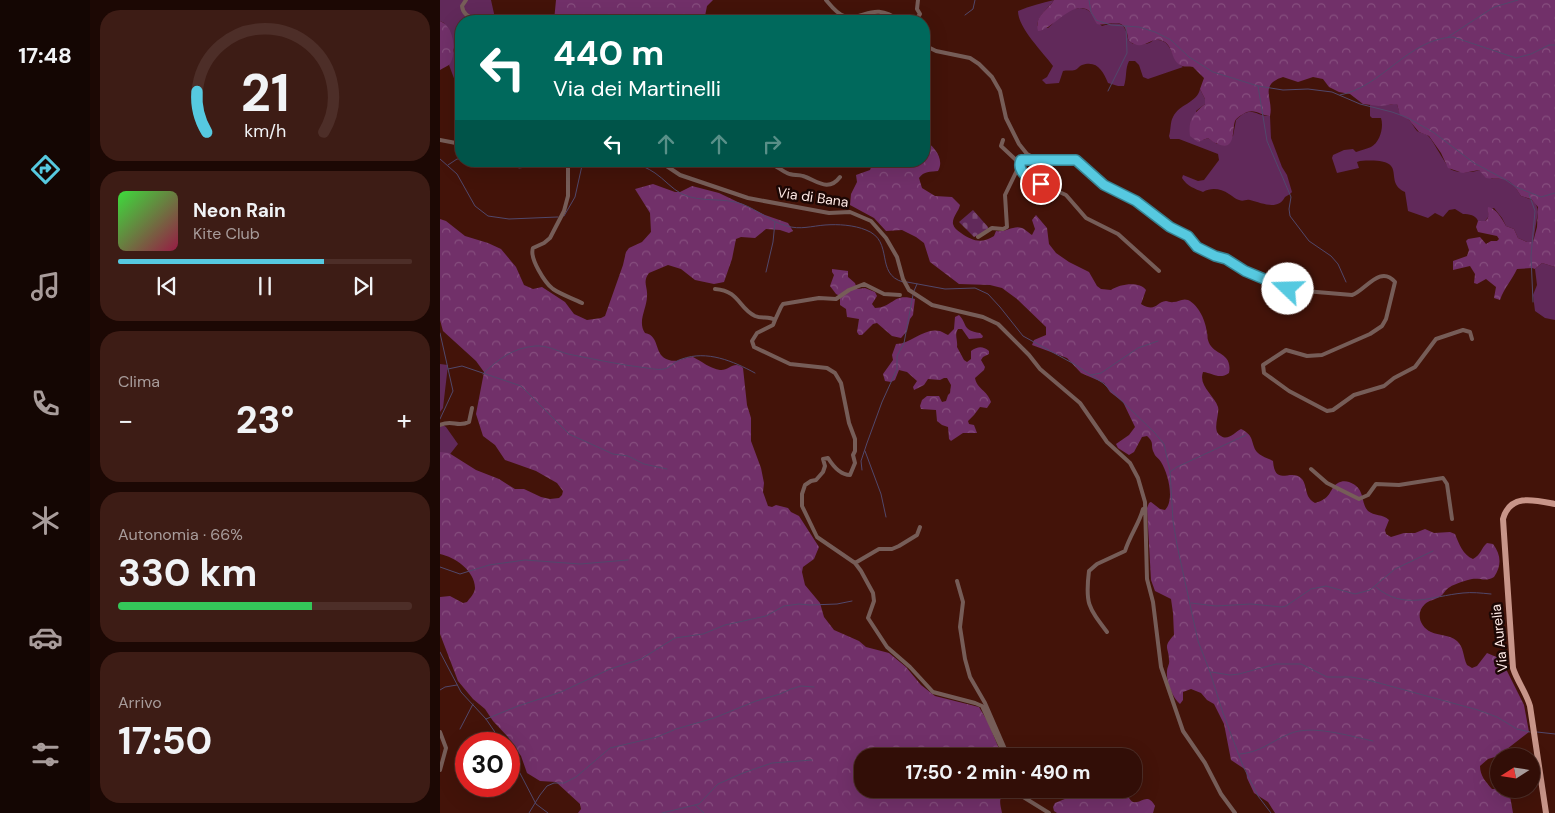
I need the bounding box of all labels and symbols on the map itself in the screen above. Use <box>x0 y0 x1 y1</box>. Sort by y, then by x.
pin <box>1020 163 1062 205</box>
street label: Via di Bana <box>776 183 850 211</box>
position arrow <box>1261 262 1313 314</box>
street label: Via Aurelia <box>1486 603 1512 673</box>
speed limit sign: 30 <box>455 732 520 797</box>
north arrow <box>1490 748 1540 798</box>

